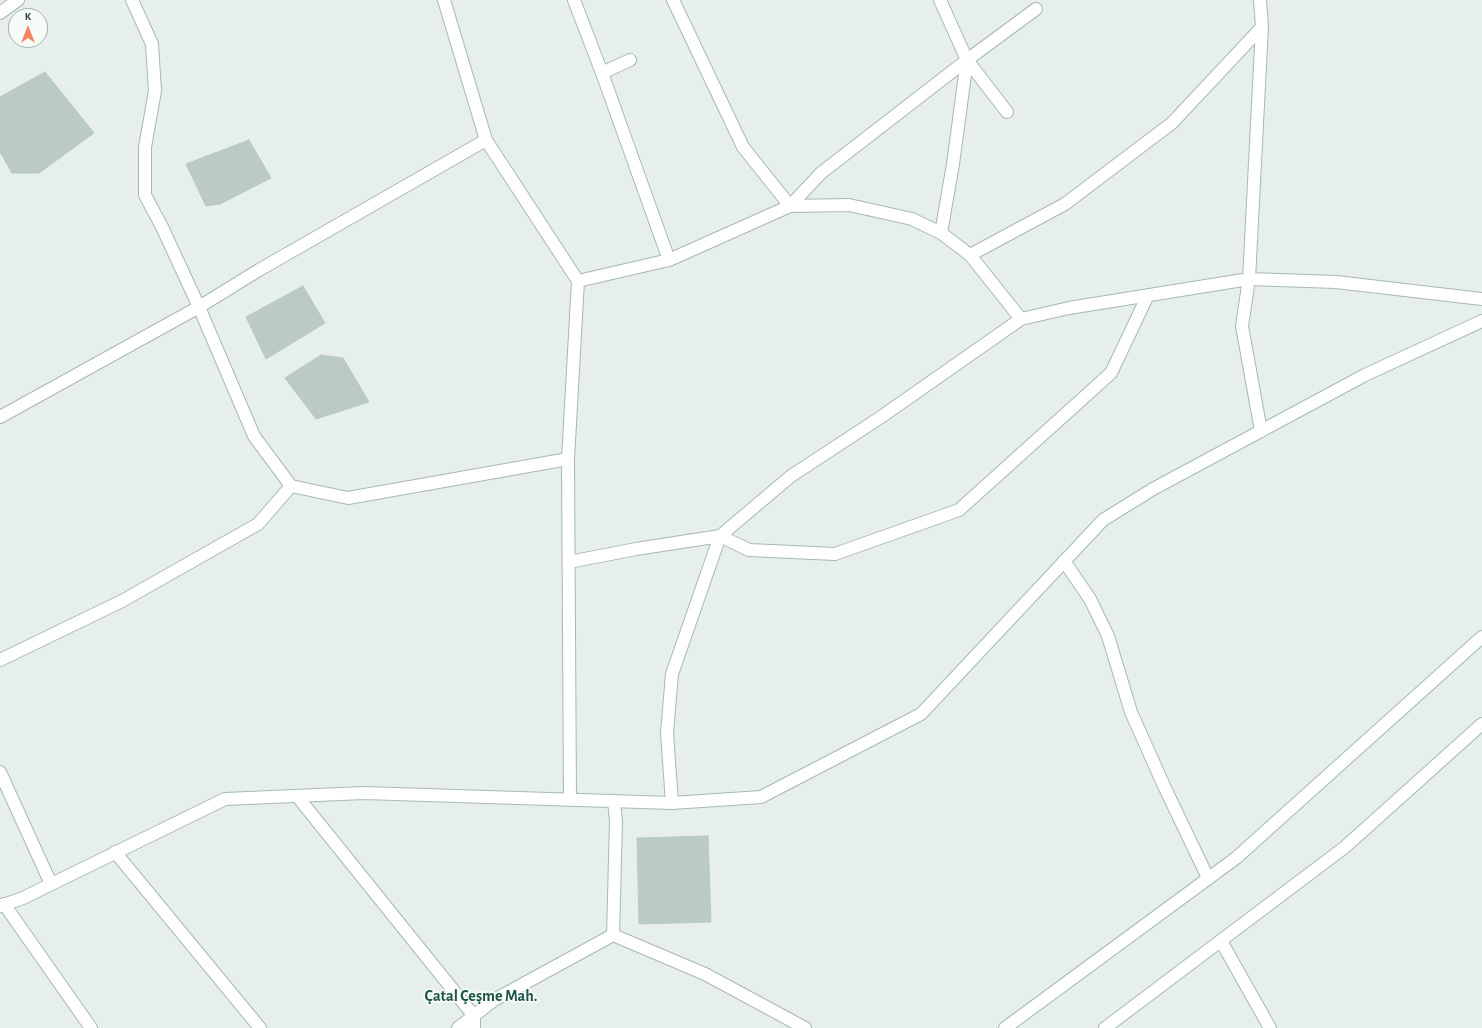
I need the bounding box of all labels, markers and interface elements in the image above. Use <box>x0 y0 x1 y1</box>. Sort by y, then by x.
north arrow <box>8 8 48 48</box>
text: K <box>25 11 31 22</box>
district label: Çatal Çeşme Mah. <box>425 986 537 1006</box>

